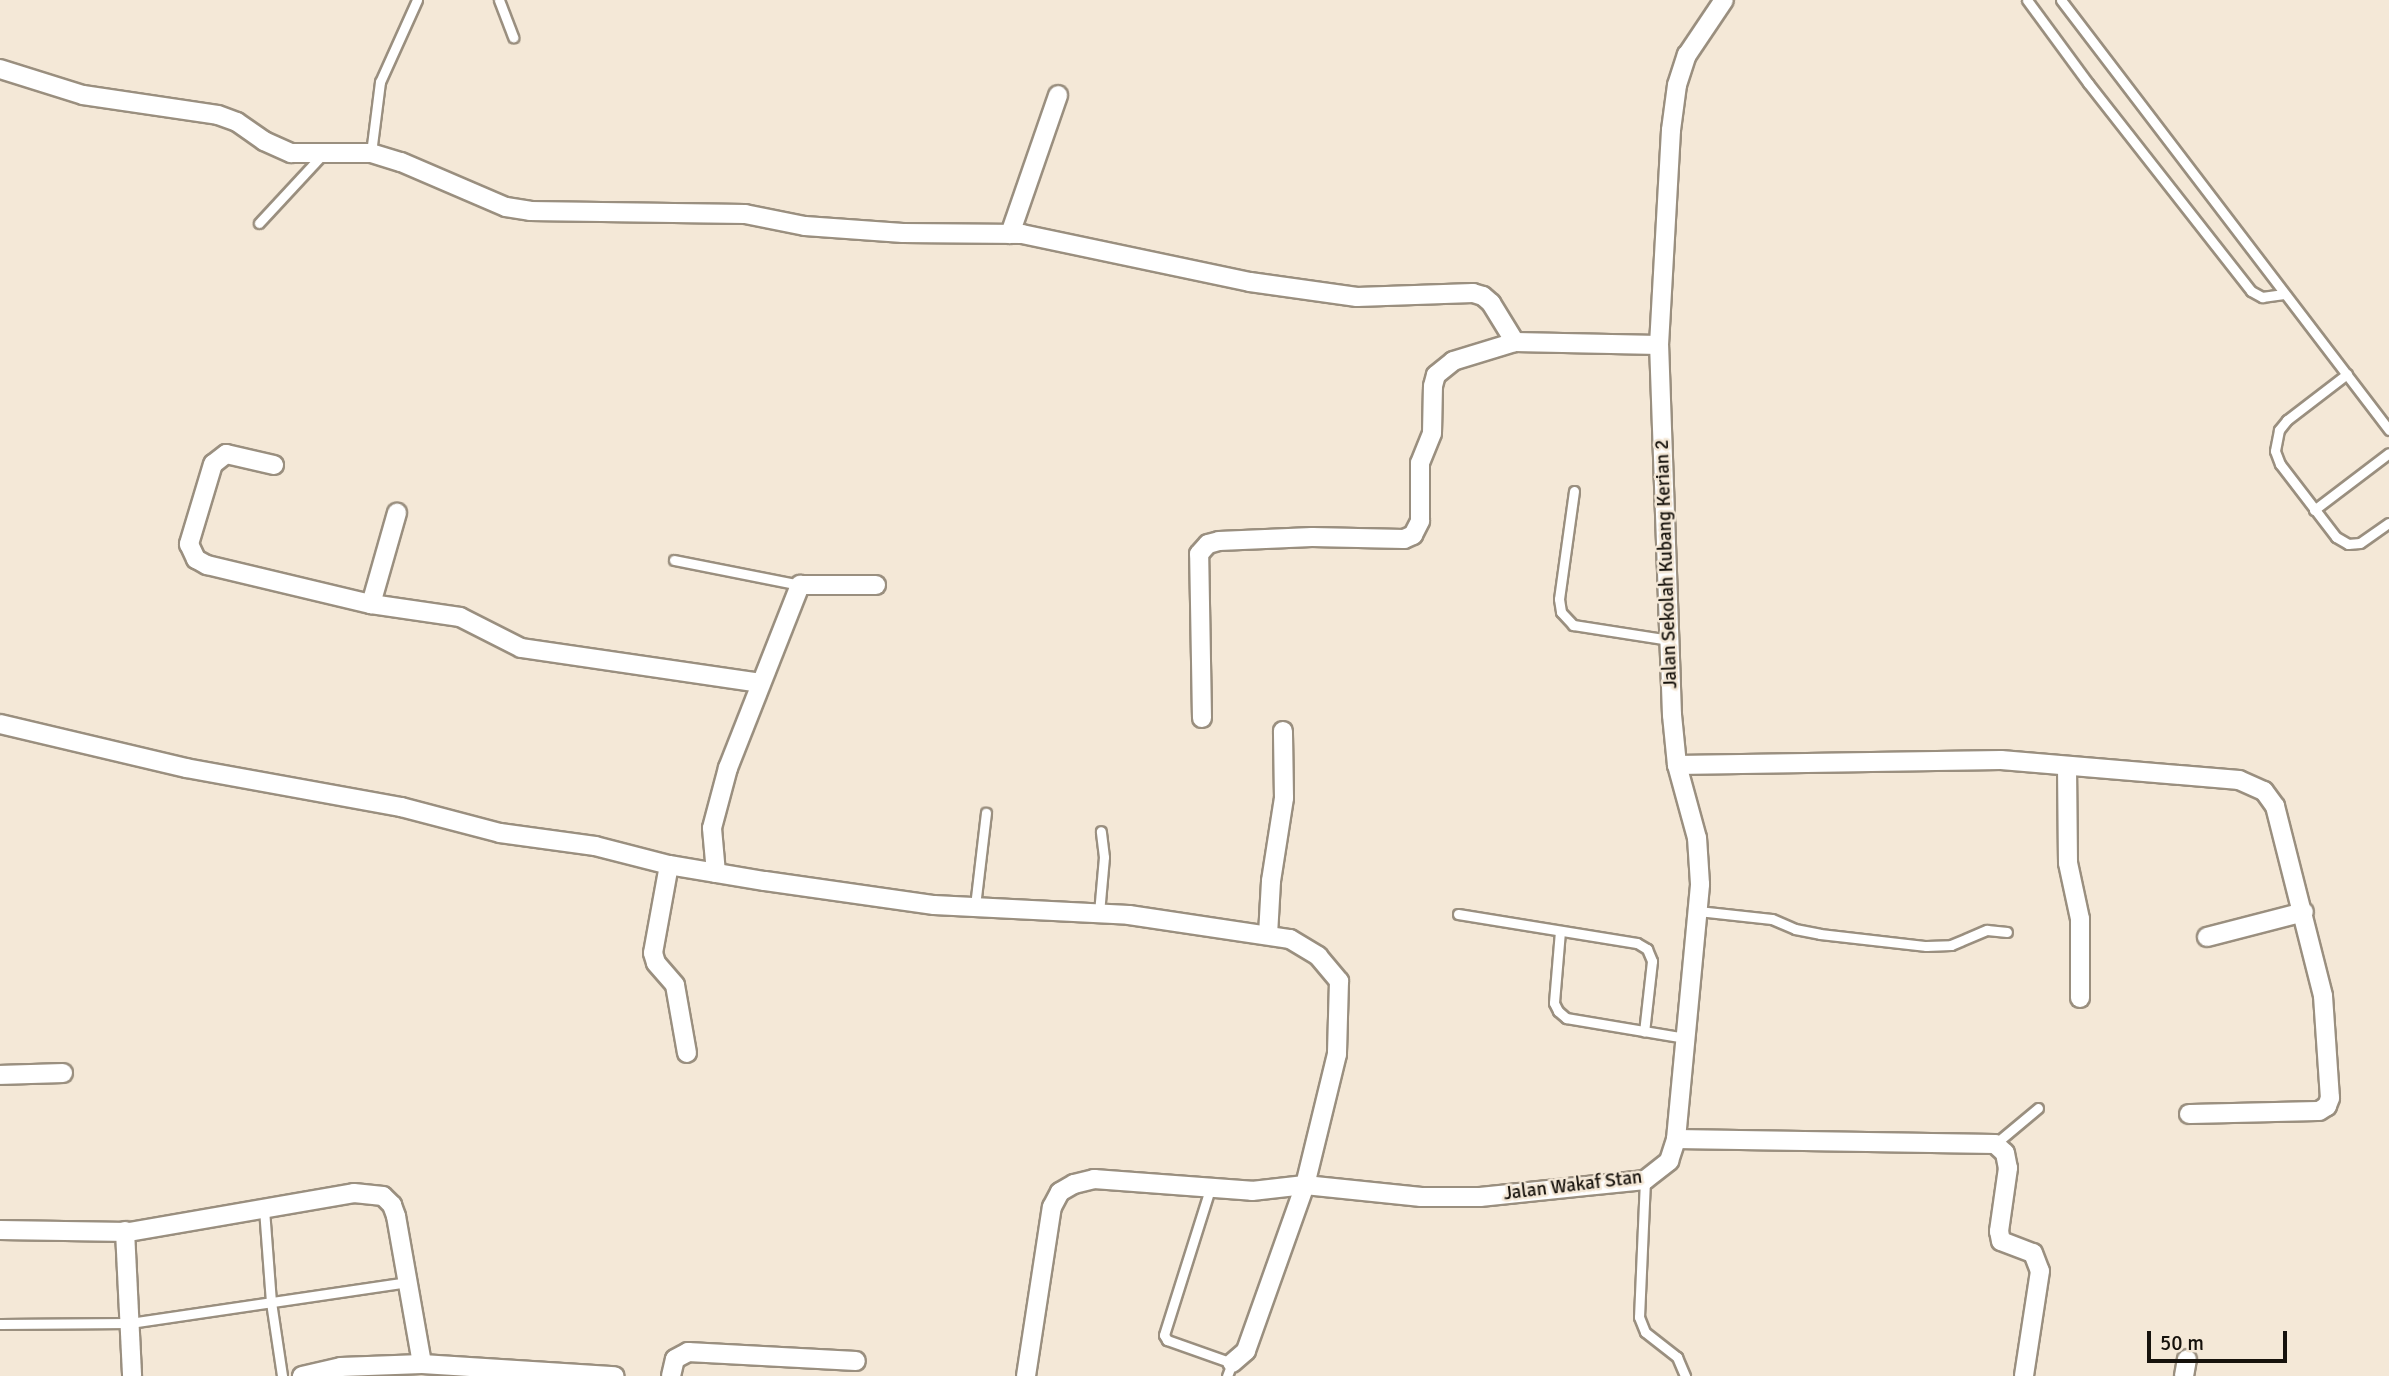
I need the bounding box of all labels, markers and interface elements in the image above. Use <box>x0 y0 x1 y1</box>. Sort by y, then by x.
street label: Jalan Sekolah Kubang Kerian 2 <box>1651 439 1683 689</box>
street label: Jalan Wakaf Stan <box>1502 1166 1644 1206</box>
scale bar <box>2151 1316 2291 1360</box>
text: 50 m <box>2160 1330 2204 1356</box>

